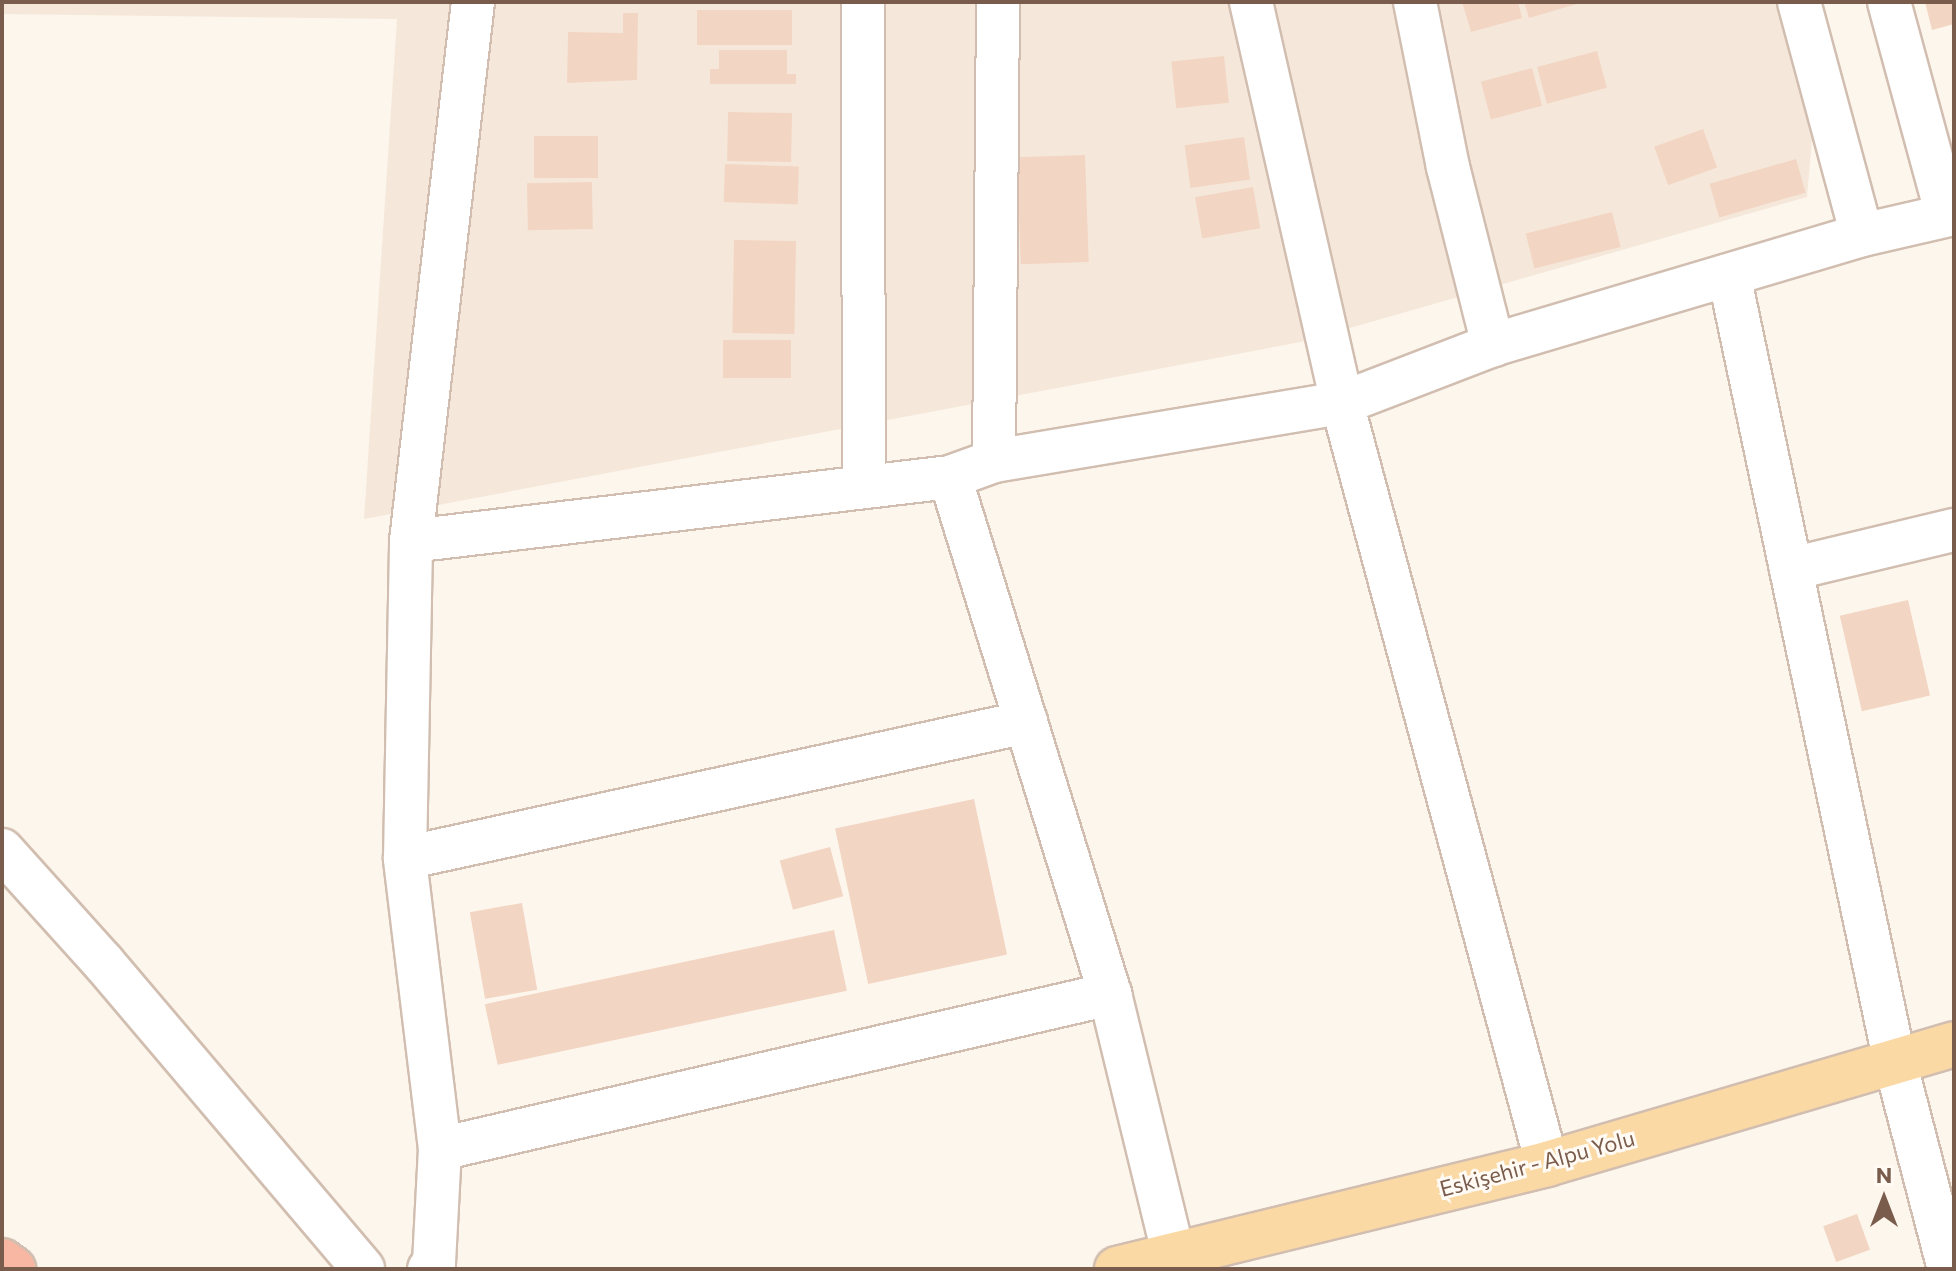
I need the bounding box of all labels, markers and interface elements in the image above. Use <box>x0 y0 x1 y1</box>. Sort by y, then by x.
street label: Eskişehir - Alpu Yolu <box>1437 1124 1637 1202</box>
north arrow <box>1844 1159 1924 1239</box>
text: N <box>1876 1161 1892 1188</box>

